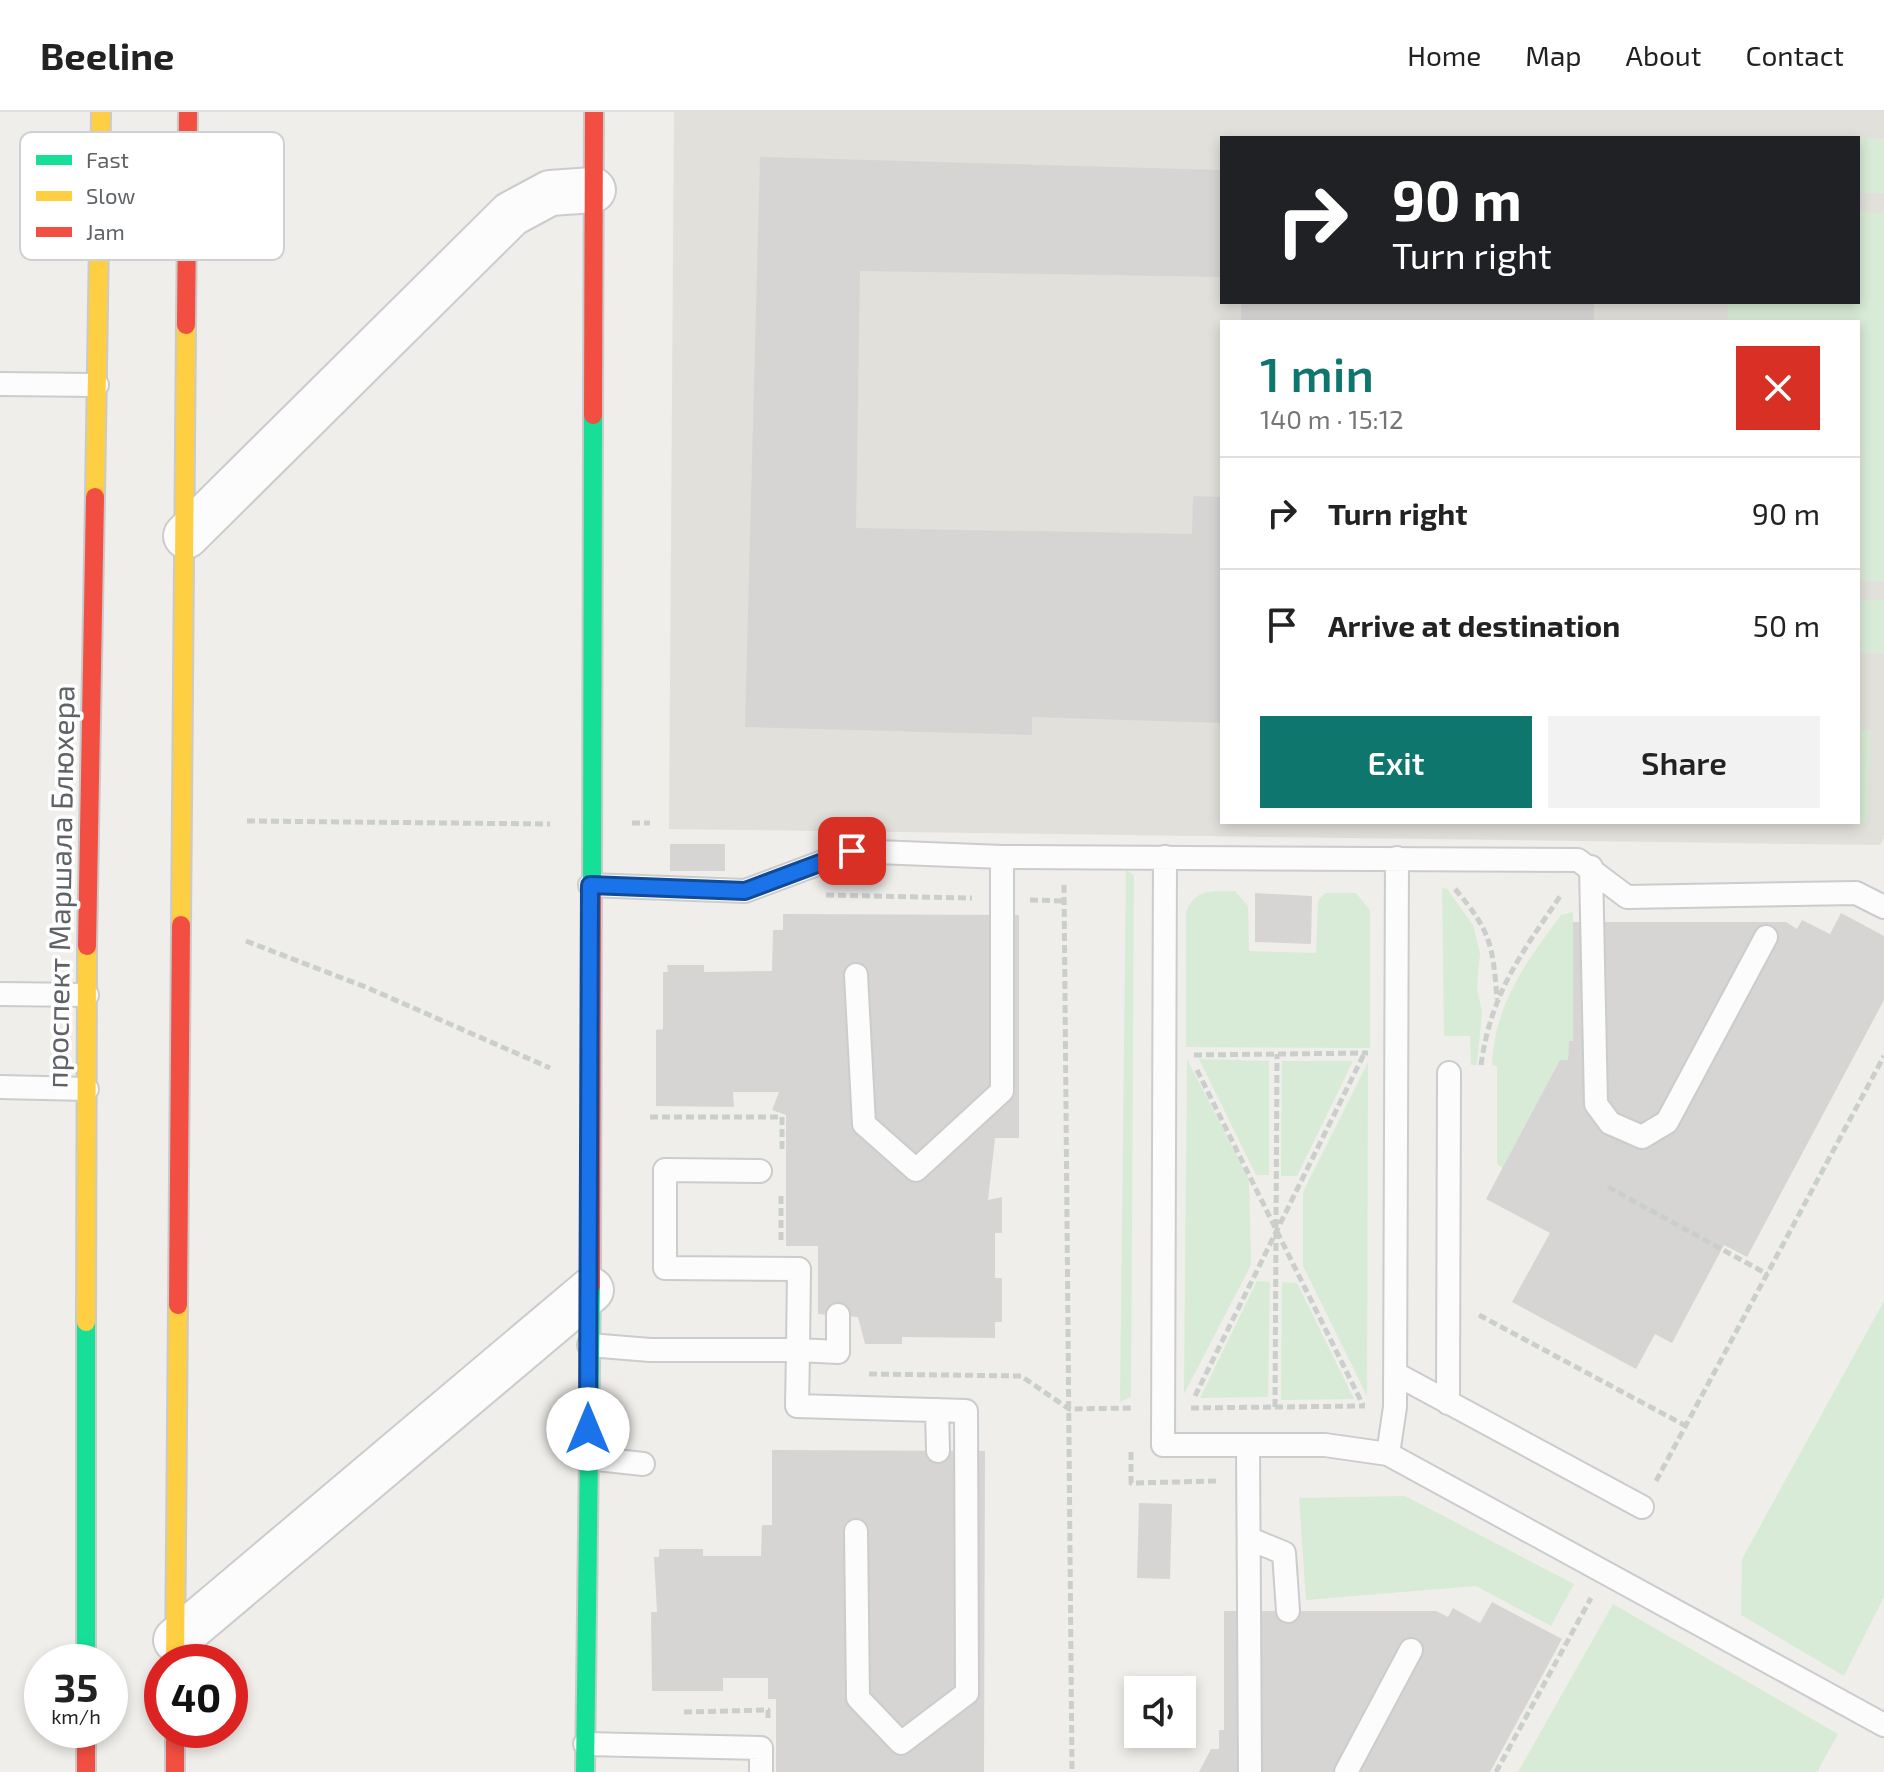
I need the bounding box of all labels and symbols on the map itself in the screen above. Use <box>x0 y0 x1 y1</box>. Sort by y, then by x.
legend <box>20 132 284 260</box>
text: Fast <box>86 146 129 172</box>
text: Slow <box>86 182 135 208</box>
text: Jam <box>86 218 125 244</box>
street label: проспект Маршала Блюхера <box>37 685 81 1089</box>
pin <box>818 817 886 885</box>
position arrow <box>546 1387 630 1471</box>
speed limit sign: 40 <box>144 1644 248 1748</box>

